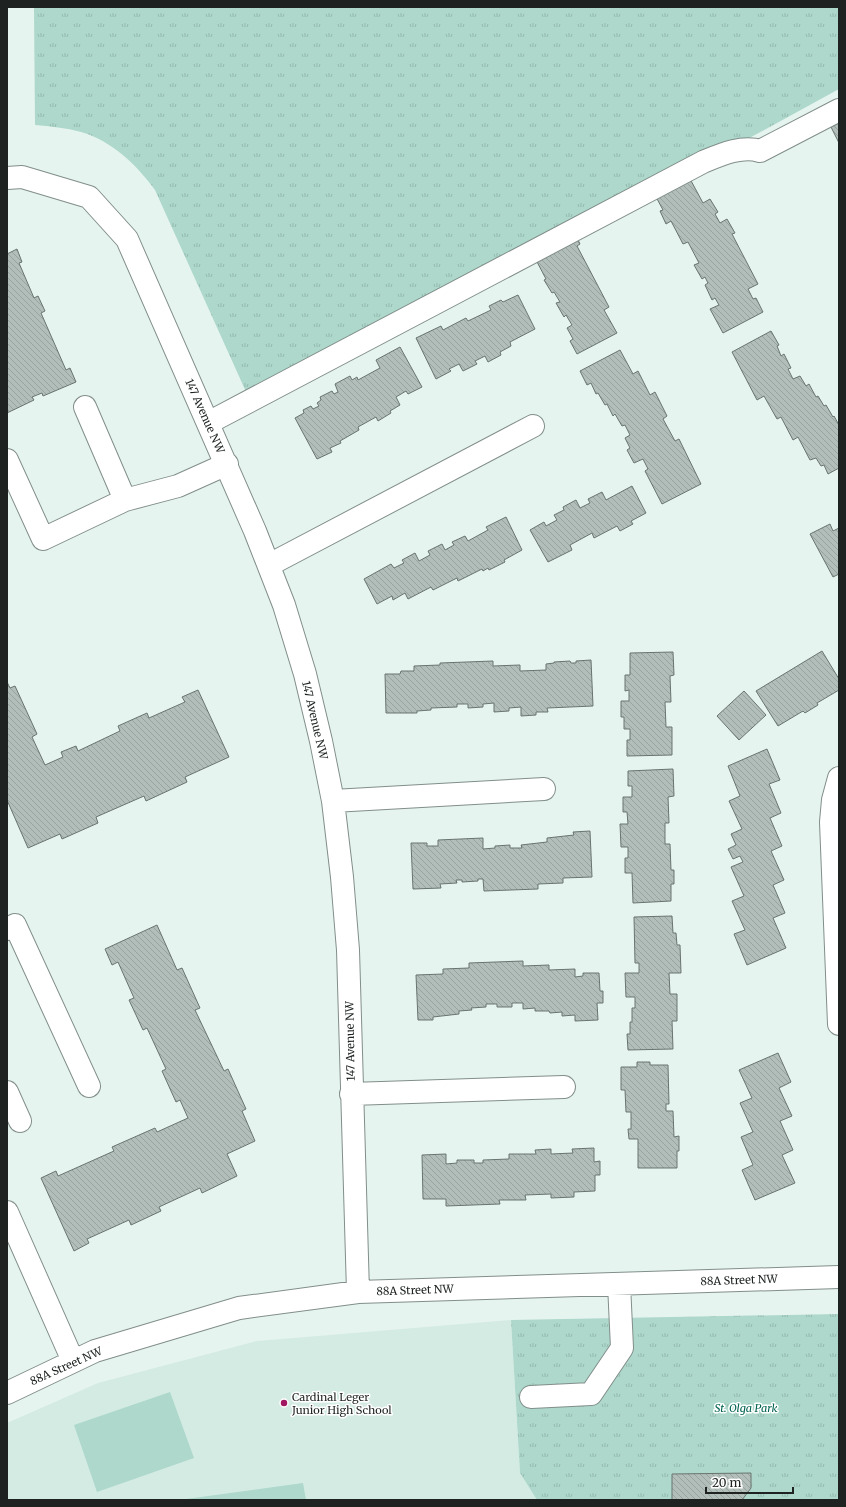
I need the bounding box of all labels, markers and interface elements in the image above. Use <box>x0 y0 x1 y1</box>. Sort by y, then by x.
street label: 147 Avenue NW <box>182 377 228 456</box>
street label: 147 Avenue NW <box>299 679 331 762</box>
street label: 147 Avenue NW <box>342 1000 358 1081</box>
street label: 88A Street NW <box>700 1272 779 1288</box>
street label: 88A Street NW <box>376 1282 455 1298</box>
street label: 88A Street NW <box>28 1343 105 1388</box>
place label: Cardinal Leger Junior High School <box>291 1390 392 1417</box>
marker: Cardinal Leger Junior High School <box>279 1398 289 1408</box>
park label: St. Olga Park <box>714 1401 778 1415</box>
scale bar <box>706 1469 793 1495</box>
text: 20 m <box>712 1475 741 1490</box>

